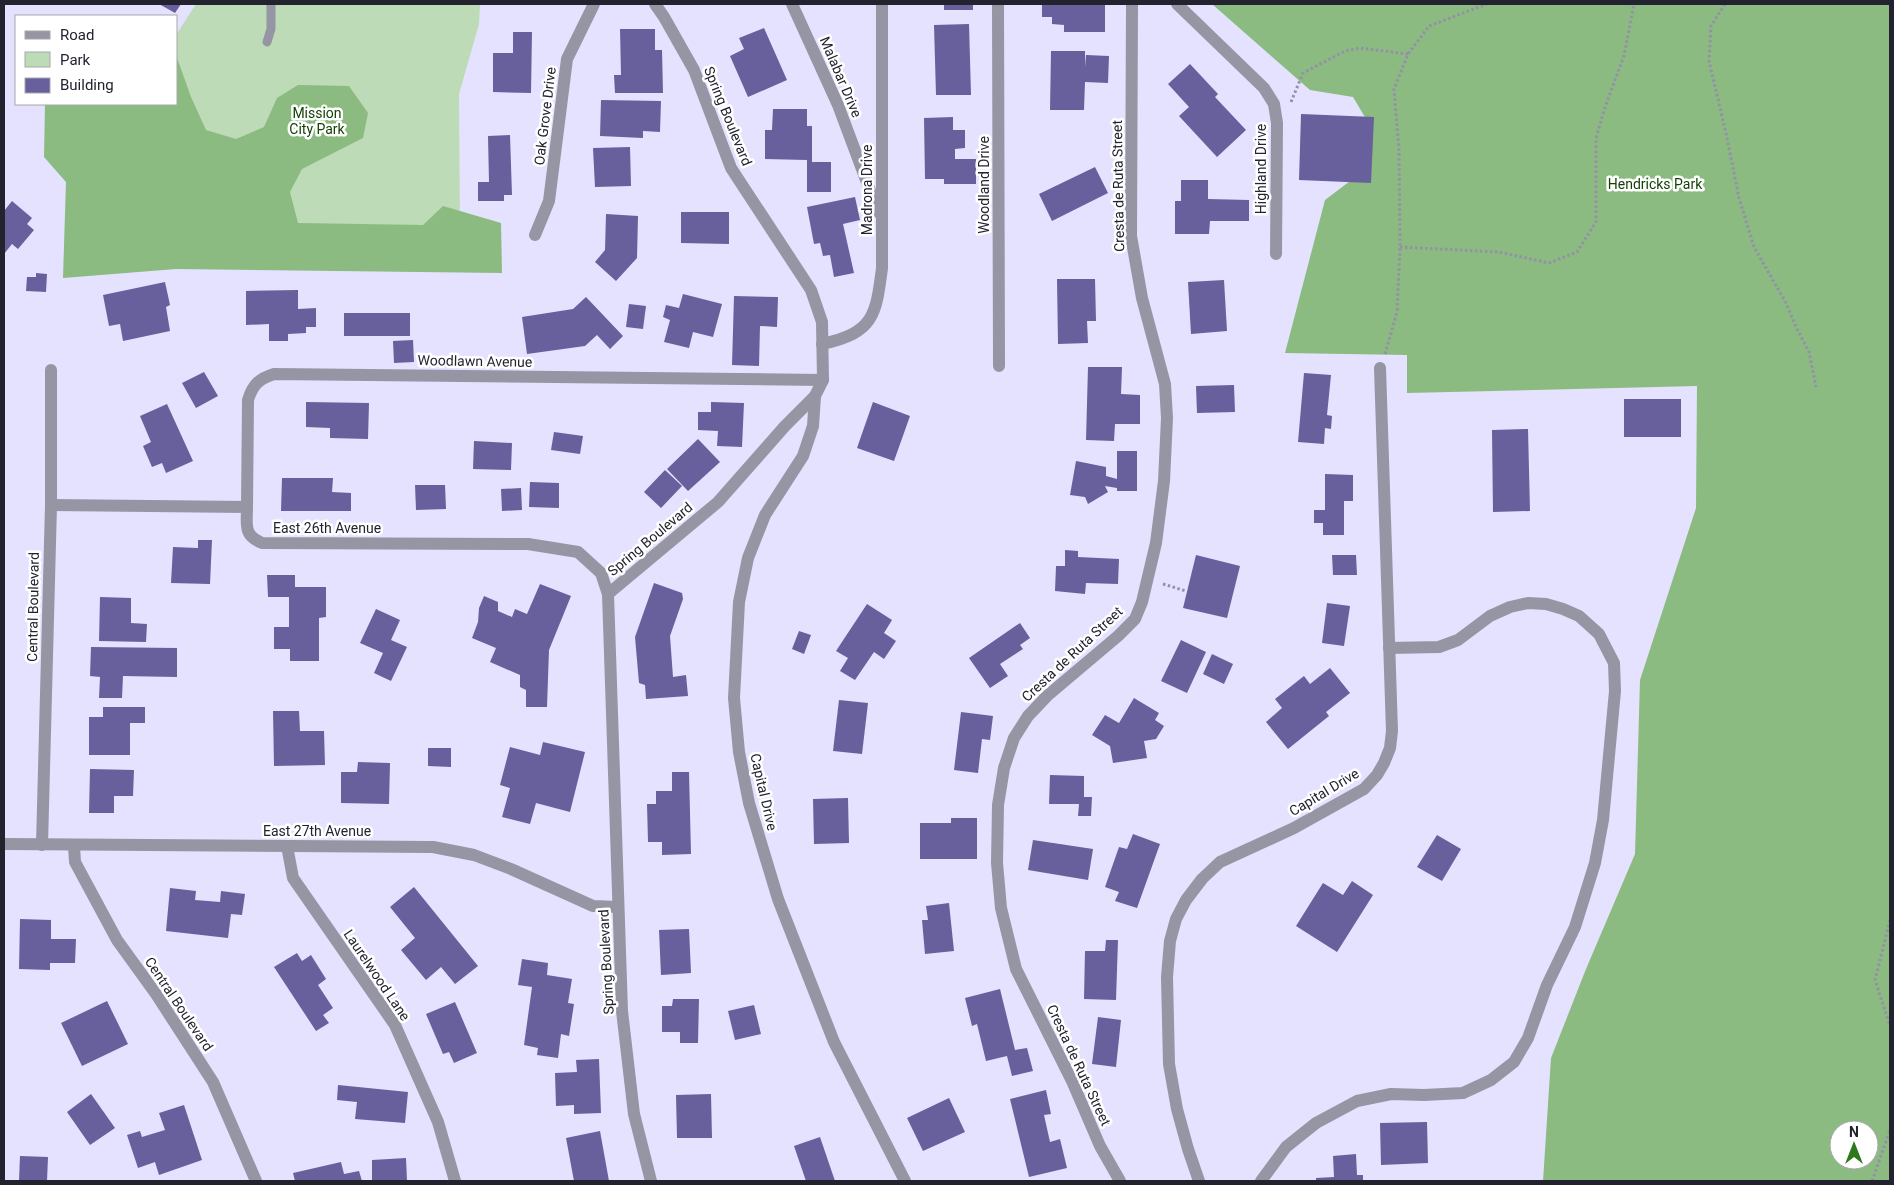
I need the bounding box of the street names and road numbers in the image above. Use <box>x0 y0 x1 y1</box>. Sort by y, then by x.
street label: Malabar Drive <box>817 34 865 120</box>
street label: Spring Boulevard <box>701 64 755 168</box>
street label: Oak Grove Drive <box>531 66 559 166</box>
street label: Cresta de Ruta Street <box>1109 120 1127 252</box>
street label: Highland Drive <box>1253 124 1269 214</box>
street label: Woodland Drive <box>976 136 992 234</box>
street label: Madrona Drive <box>859 145 875 235</box>
street label: Woodlawn Avenue <box>418 352 532 370</box>
street label: Spring Boulevard <box>605 499 695 579</box>
street label: East 26th Avenue <box>273 520 381 536</box>
street label: Central Boulevard <box>24 552 42 662</box>
street label: Cresta de Ruta Street <box>1018 603 1126 705</box>
street label: Capital Drive <box>747 752 781 832</box>
street label: Capital Drive <box>1286 765 1362 819</box>
street label: East 27th Avenue <box>263 823 371 839</box>
street label: Spring Boulevard <box>595 909 617 1015</box>
street label: Laurelwood Lane <box>341 926 413 1024</box>
street label: Central Boulevard <box>142 954 216 1054</box>
street label: Cresta de Ruta Street <box>1044 1002 1114 1128</box>

